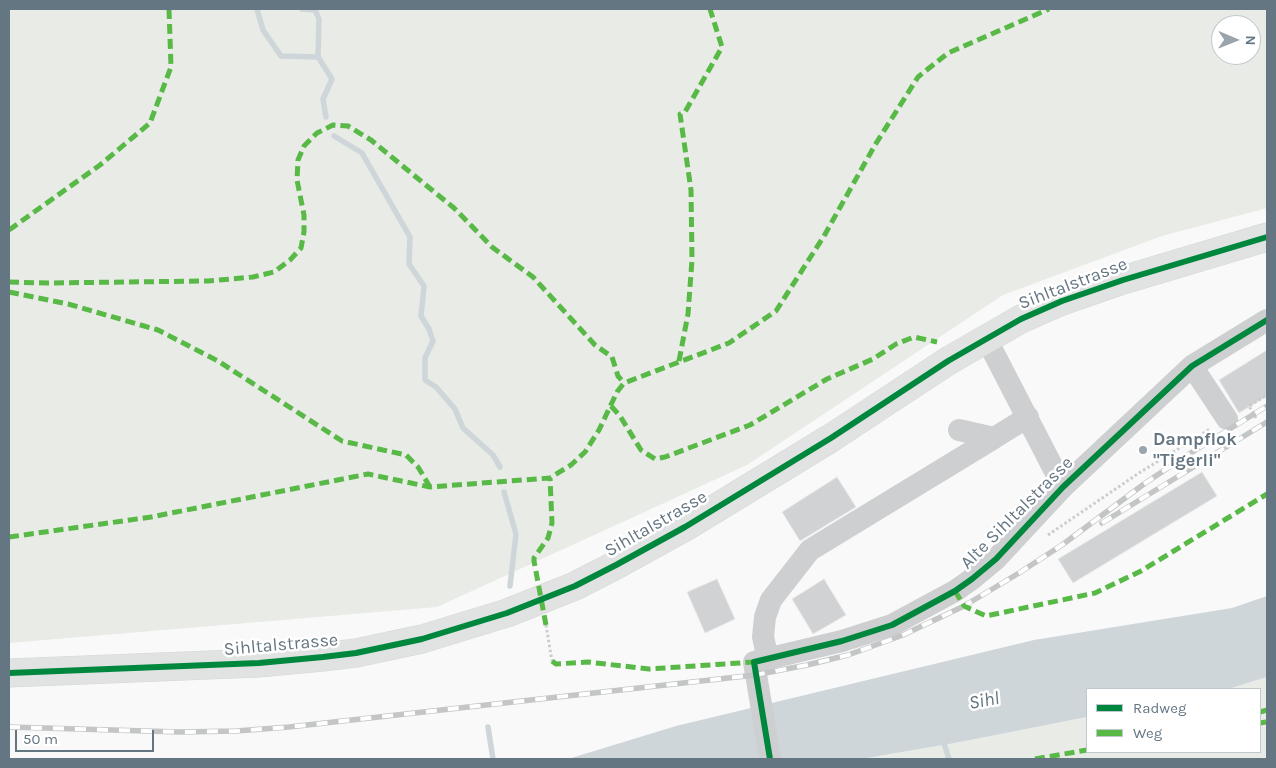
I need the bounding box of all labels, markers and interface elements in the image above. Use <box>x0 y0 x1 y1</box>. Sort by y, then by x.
north arrow <box>1211 15 1261 65</box>
text: N <box>1242 35 1259 45</box>
street label: Sihltalstrasse <box>1016 253 1130 315</box>
place label: Dampflok "Tigerli" <box>1153 429 1237 472</box>
marker: Dampflok "Tigerli" <box>1137 444 1149 456</box>
street label: Alte Sihltalstrasse <box>956 452 1078 574</box>
street label: Sihltalstrasse <box>601 486 711 562</box>
street label: Sihltalstrasse <box>223 629 339 661</box>
water label: Sihl <box>967 687 1001 715</box>
legend <box>1086 688 1261 753</box>
text: Radweg <box>1133 699 1186 717</box>
scale bar <box>18 720 156 752</box>
text: Weg <box>1133 724 1162 742</box>
text: 50 m <box>23 730 58 748</box>

